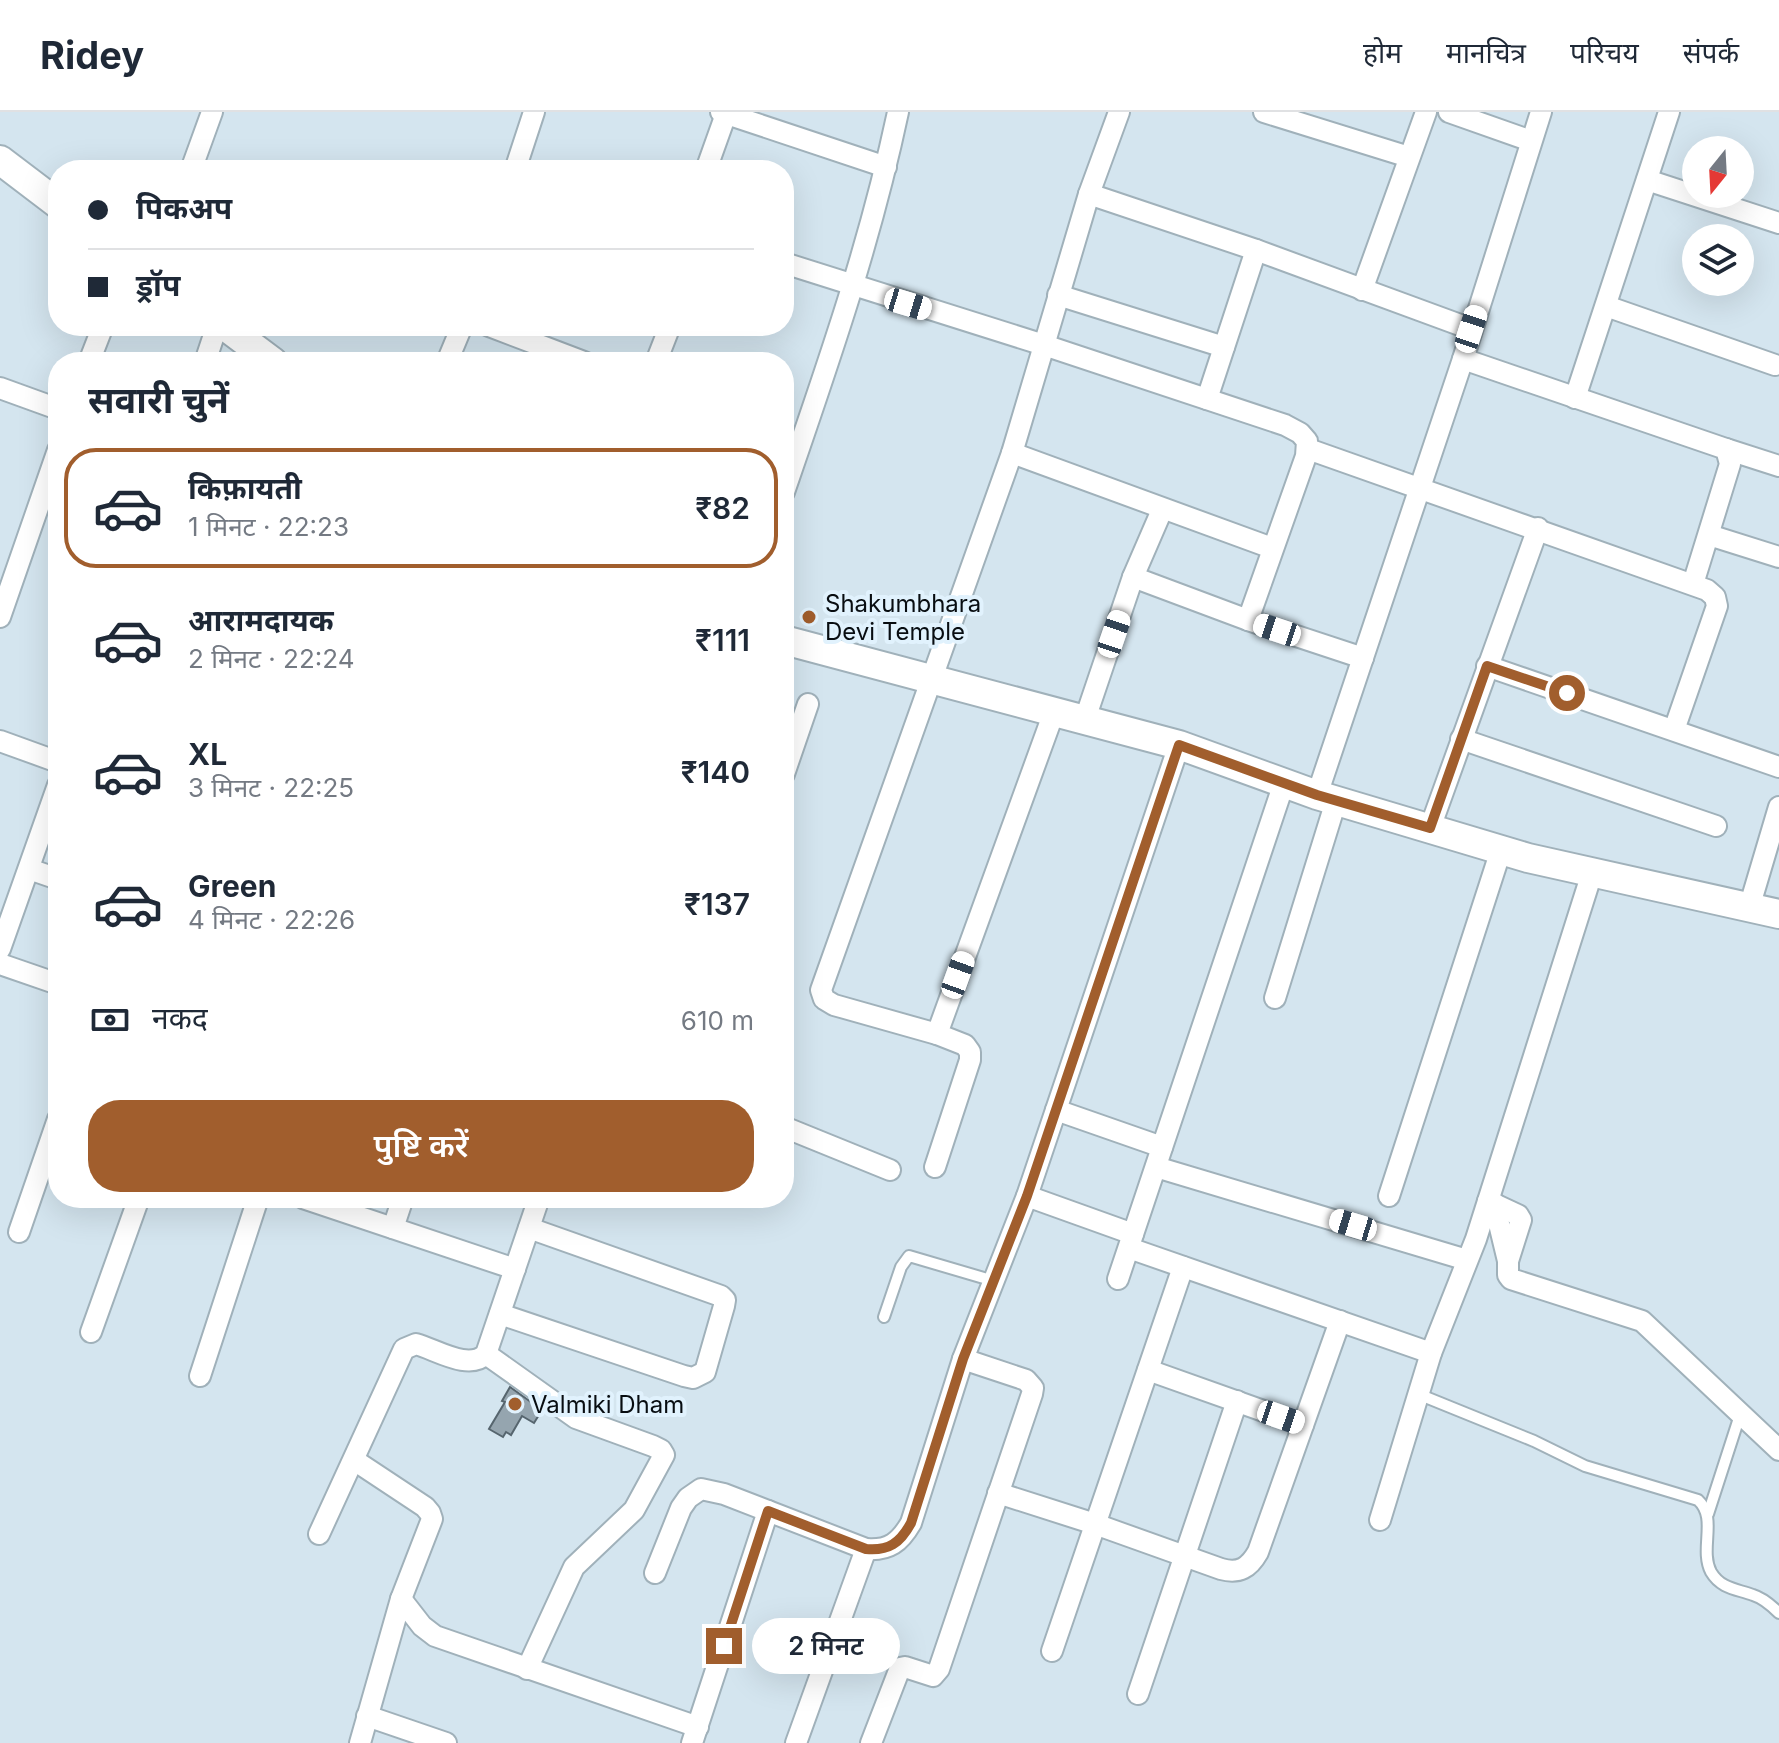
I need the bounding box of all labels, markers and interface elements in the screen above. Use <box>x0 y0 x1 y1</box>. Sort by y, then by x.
text: Ridey <box>40 32 144 78</box>
text: होम <box>1363 36 1402 70</box>
text: मानचित्र <box>1446 36 1526 70</box>
text: परिचय <box>1570 36 1639 70</box>
text: संपर्क <box>1683 36 1739 70</box>
north arrow <box>1682 136 1754 208</box>
map controls <box>1682 136 1754 296</box>
text: पिकअप <box>136 190 232 226</box>
button: layers <box>1682 224 1754 296</box>
text: ड्रॉप <box>136 267 180 303</box>
car <box>882 286 934 322</box>
car <box>1452 302 1490 356</box>
text: सवारी चुनें <box>88 378 229 422</box>
text: किफ़ायती <box>188 470 302 506</box>
icon: car <box>92 472 164 544</box>
text: ₹82 <box>695 490 750 526</box>
text: 1 मिनट · 22:23 <box>188 511 349 542</box>
place label: Shakumbhara Devi Temple <box>825 589 981 646</box>
text: आरामदायक <box>188 602 334 638</box>
icon: car <box>92 604 164 676</box>
car <box>1095 607 1133 661</box>
marker: Shakumbhara Devi Temple <box>800 608 818 626</box>
car <box>1250 611 1304 649</box>
text: ₹111 <box>695 622 750 658</box>
text: 2 मिनट · 22:24 <box>188 643 355 674</box>
route start <box>1549 675 1585 711</box>
icon: car <box>92 736 164 808</box>
text: XL <box>188 736 227 772</box>
text: ₹140 <box>681 754 750 790</box>
text: 3 मिनट · 22:25 <box>188 772 354 803</box>
icon: car <box>92 868 164 940</box>
text: Green <box>188 868 276 904</box>
text: ₹137 <box>684 886 750 922</box>
text: 4 मिनट · 22:26 <box>188 904 355 935</box>
car <box>939 948 977 1002</box>
icon: cash <box>88 998 132 1042</box>
text: नकद <box>152 1000 208 1036</box>
text: 610 m <box>681 1005 754 1036</box>
button: पुष्टि करें <box>88 1100 754 1192</box>
car <box>1327 1207 1379 1243</box>
place label: Valmiki Dham <box>531 1390 684 1419</box>
marker: Valmiki Dham <box>506 1395 524 1413</box>
car <box>1254 1398 1308 1436</box>
callout: 2 मिनट <box>752 1618 900 1674</box>
route end <box>706 1628 742 1664</box>
text: 2 मिनट <box>788 1630 864 1661</box>

